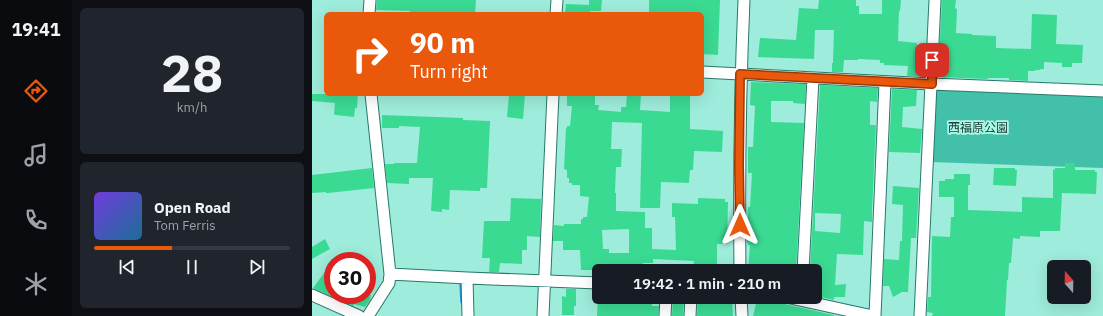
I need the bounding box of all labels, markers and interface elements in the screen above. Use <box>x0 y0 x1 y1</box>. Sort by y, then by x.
text: 19:41 <box>11 18 61 41</box>
text: 90 m <box>410 24 475 61</box>
icon: right <box>344 28 396 80</box>
text: 28 <box>161 39 223 106</box>
pin <box>915 43 949 77</box>
icon: arrive <box>921 49 943 71</box>
text: Turn right <box>410 60 488 83</box>
icon: directions <box>22 77 50 105</box>
text: km/h <box>177 99 207 116</box>
park label: 西福原公園 <box>948 120 1008 135</box>
icon: music <box>22 141 50 169</box>
text: Open Road <box>154 198 231 217</box>
position arrow <box>719 204 761 246</box>
icon: phone <box>22 206 50 234</box>
text: Tom Ferris <box>154 217 216 234</box>
speed limit sign: 30 <box>324 252 376 304</box>
icon: previous <box>116 256 138 278</box>
icon: pause <box>181 256 203 278</box>
icon: next <box>246 256 268 278</box>
north arrow <box>1047 260 1091 304</box>
map controls <box>1047 260 1091 304</box>
icon: climate <box>22 270 50 298</box>
text: 19:42 · 1 min · 210 m <box>633 274 781 293</box>

